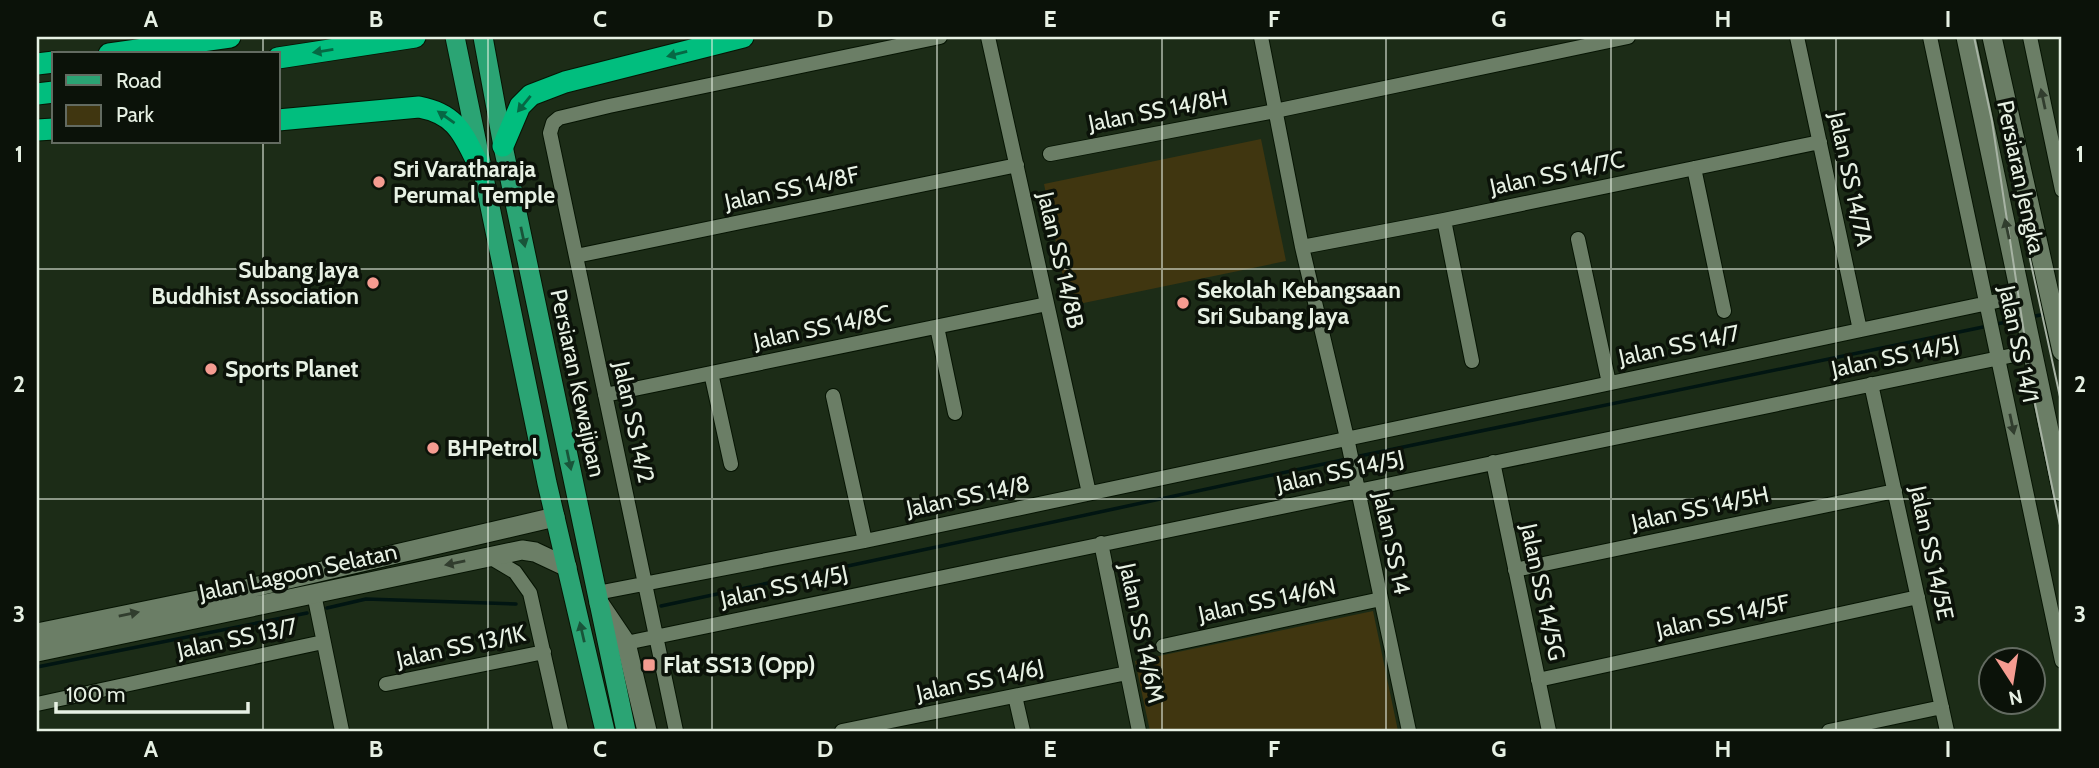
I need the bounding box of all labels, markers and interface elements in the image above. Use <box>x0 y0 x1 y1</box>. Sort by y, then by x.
text: A <box>144 5 159 33</box>
text: B <box>369 5 383 33</box>
text: C <box>593 5 607 33</box>
text: D <box>817 5 833 33</box>
text: E <box>1043 5 1057 33</box>
text: F <box>1268 5 1280 33</box>
text: G <box>1491 5 1507 33</box>
text: H <box>1715 5 1731 33</box>
text: I <box>1945 5 1951 33</box>
one-way arrow <box>312 46 334 57</box>
one-way arrow <box>666 49 688 60</box>
legend <box>52 52 280 144</box>
text: Road <box>116 68 162 93</box>
street label: Jalan SS 14/8H <box>1085 83 1230 137</box>
one-way arrow <box>2038 88 2049 110</box>
one-way arrow <box>517 95 532 113</box>
street label: Persiaran Jengka <box>1991 98 2051 256</box>
text: Park <box>116 102 154 127</box>
street label: Jalan SS 14/7A <box>1823 109 1879 248</box>
one-way arrow <box>436 110 455 124</box>
text: 1 <box>15 140 23 168</box>
text: 1 <box>2076 140 2084 168</box>
street label: Jalan SS 14/7C <box>1486 145 1627 201</box>
place label: Sri Varatharaja Perumal Temple <box>393 155 555 209</box>
street label: Jalan SS 14/8F <box>721 160 862 216</box>
marker: Sri Varatharaja Perumal Temple <box>371 174 387 190</box>
street label: Jalan SS 14/8B <box>1031 188 1090 331</box>
one-way arrow <box>2001 218 2012 240</box>
one-way arrow <box>517 226 528 248</box>
place label: Subang Jaya Buddhist Association <box>151 256 360 310</box>
marker: Subang Jaya Buddhist Association <box>365 275 381 291</box>
place label: Sekolah Kebangsaan Sri Subang Jaya <box>1197 276 1401 330</box>
street label: Jalan SS 14/1 <box>1993 282 2045 405</box>
street label: Persiaran Kewajipan <box>544 286 612 480</box>
marker: Sekolah Kebangsaan Sri Subang Jaya <box>1175 295 1191 311</box>
street label: Jalan SS 14/8C <box>750 299 893 355</box>
street label: Jalan SS 14/7 <box>1615 318 1742 372</box>
street label: Jalan SS 14/5J <box>1828 329 1961 383</box>
place label: Sports Planet <box>225 355 359 383</box>
street label: Jalan SS 14/2 <box>607 358 661 485</box>
marker: Sports Planet <box>203 361 219 377</box>
text: 2 <box>13 370 25 398</box>
text: 2 <box>2074 370 2086 398</box>
one-way arrow <box>2007 414 2018 436</box>
place label: BHPetrol <box>447 434 538 462</box>
marker: BHPetrol <box>425 440 441 456</box>
street label: Jalan SS 14/5J <box>1273 444 1406 498</box>
one-way arrow <box>564 449 575 471</box>
street label: Jalan SS 14/8 <box>903 469 1032 523</box>
street label: Jalan SS 14/5H <box>1628 480 1771 536</box>
street label: Jalan SS 14/5E <box>1904 482 1960 623</box>
street label: Jalan SS 14 <box>1367 488 1417 597</box>
street label: Jalan SS 14/5G <box>1515 520 1571 663</box>
street label: Jalan Lagoon Selatan <box>196 537 400 607</box>
one-way arrow <box>444 558 466 569</box>
street label: Jalan SS 14/5J <box>717 559 850 613</box>
street label: Jalan SS 14/6M <box>1113 559 1171 706</box>
street label: Jalan SS 14/6N <box>1195 572 1338 628</box>
street label: Jalan SS 14/5F <box>1653 588 1792 644</box>
text: 3 <box>13 600 25 628</box>
text: 3 <box>2074 600 2086 628</box>
one-way arrow <box>118 609 140 620</box>
street label: Jalan SS 13/7 <box>173 612 300 665</box>
street label: Jalan SS 13/1K <box>393 619 528 674</box>
one-way arrow <box>576 621 587 643</box>
north arrow <box>1976 646 2046 716</box>
place label: Flat SS13 (Opp) <box>663 651 816 679</box>
street label: Jalan SS 14/6J <box>913 653 1046 707</box>
marker: Flat SS13 (Opp) <box>641 657 657 673</box>
scale bar <box>56 670 248 714</box>
text: 100 m <box>66 682 125 707</box>
text: N <box>2006 684 2024 710</box>
text: A <box>144 735 159 763</box>
text: B <box>369 735 383 763</box>
text: C <box>593 735 607 763</box>
text: D <box>817 735 833 763</box>
text: E <box>1043 735 1057 763</box>
text: F <box>1268 735 1280 763</box>
text: G <box>1491 735 1507 763</box>
text: H <box>1715 735 1731 763</box>
text: I <box>1945 735 1951 763</box>

